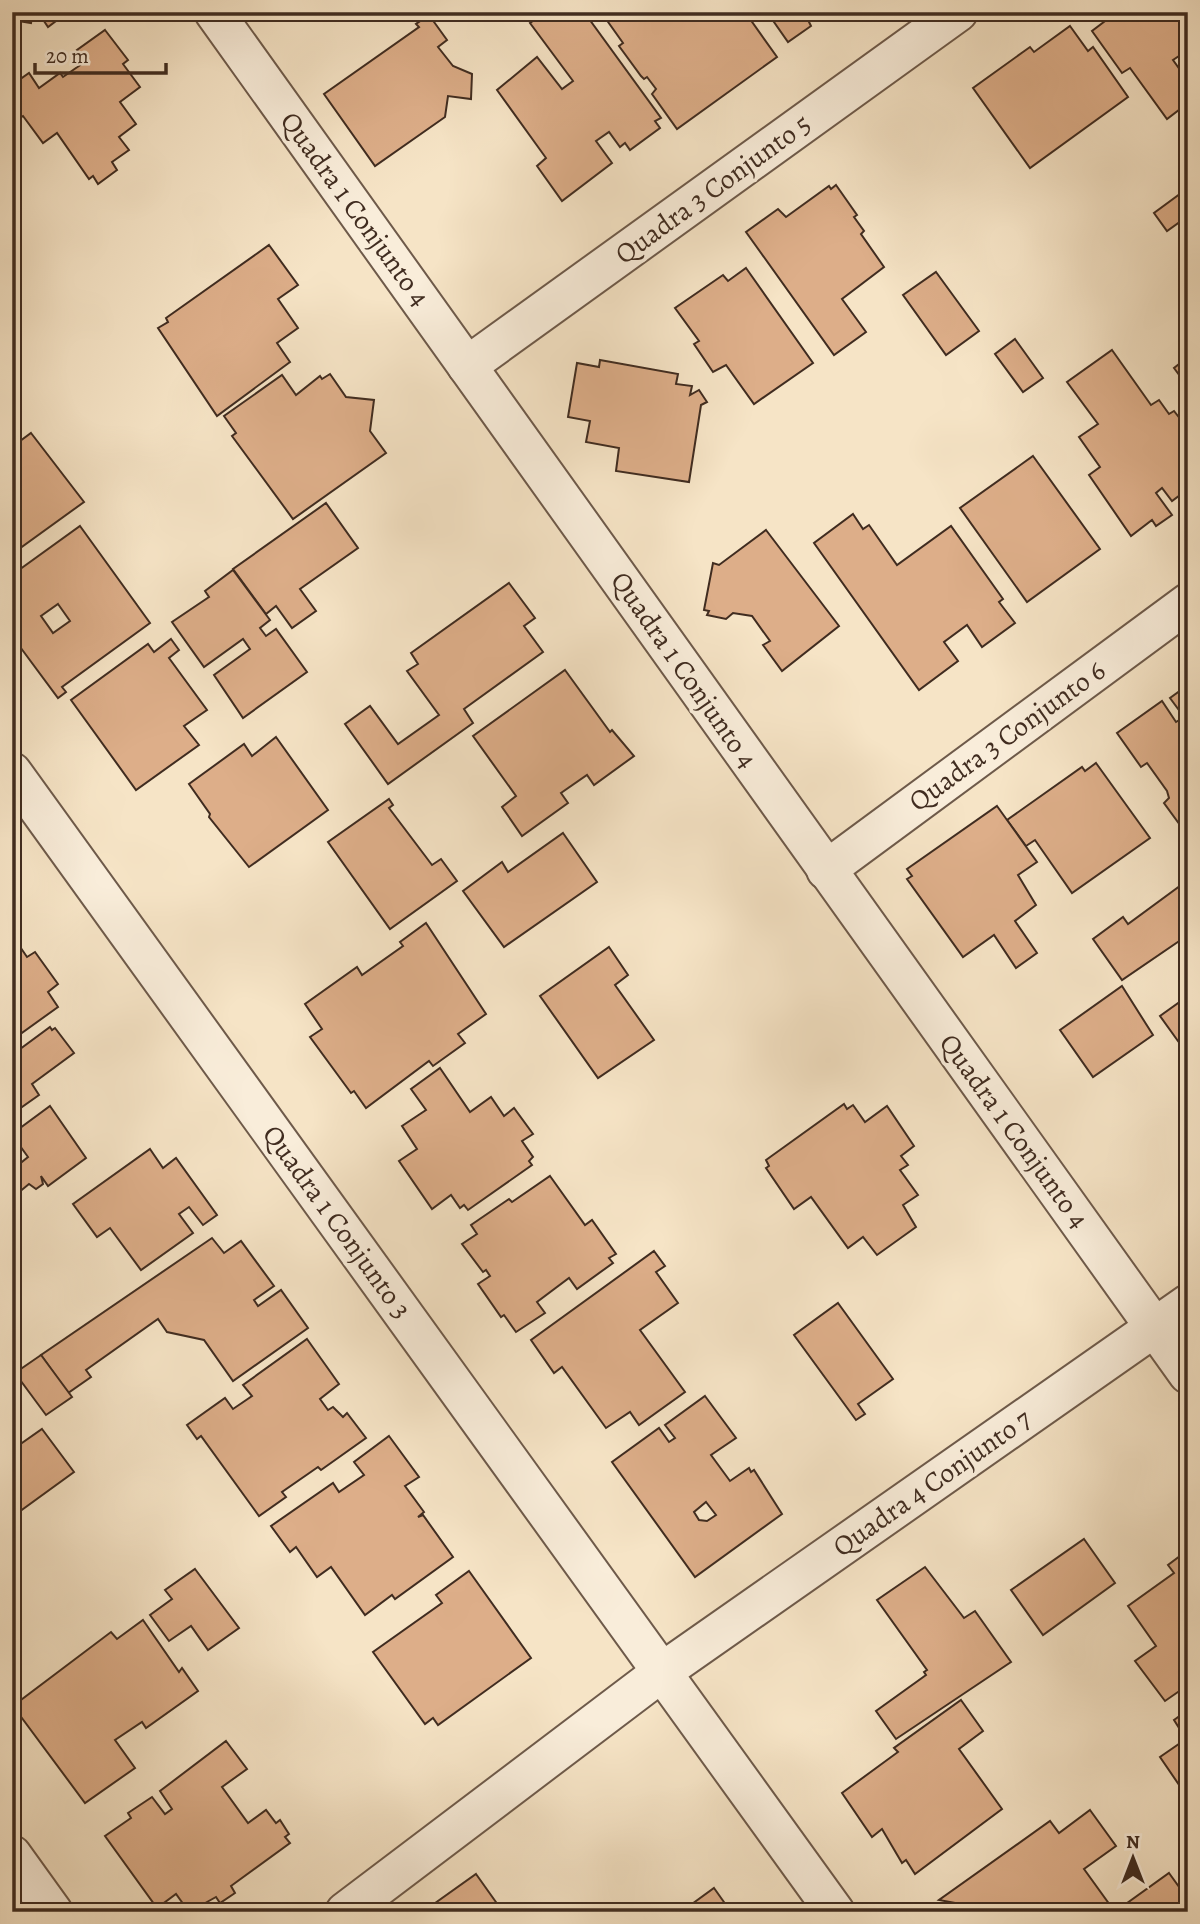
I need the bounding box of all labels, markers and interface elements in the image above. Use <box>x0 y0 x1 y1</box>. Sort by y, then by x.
scale bar <box>35 32 166 76</box>
text: 20 m <box>46 42 89 70</box>
street label: Quadra 1 Conjunto 4 <box>271 104 439 314</box>
street label: Quadra 3 Conjunto 5 <box>607 105 819 273</box>
street label: Quadra 1 Conjunto 4 <box>602 564 766 776</box>
street label: Quadra 3 Conjunto 6 <box>901 652 1113 820</box>
street label: Quadra 1 Conjunto 4 <box>930 1026 1098 1236</box>
street label: Quadra 1 Conjunto 3 <box>254 1117 420 1327</box>
street label: Quadra 4 Conjunto 7 <box>825 1400 1039 1566</box>
north arrow <box>1098 1822 1168 1892</box>
text: N <box>1126 1829 1140 1855</box>

